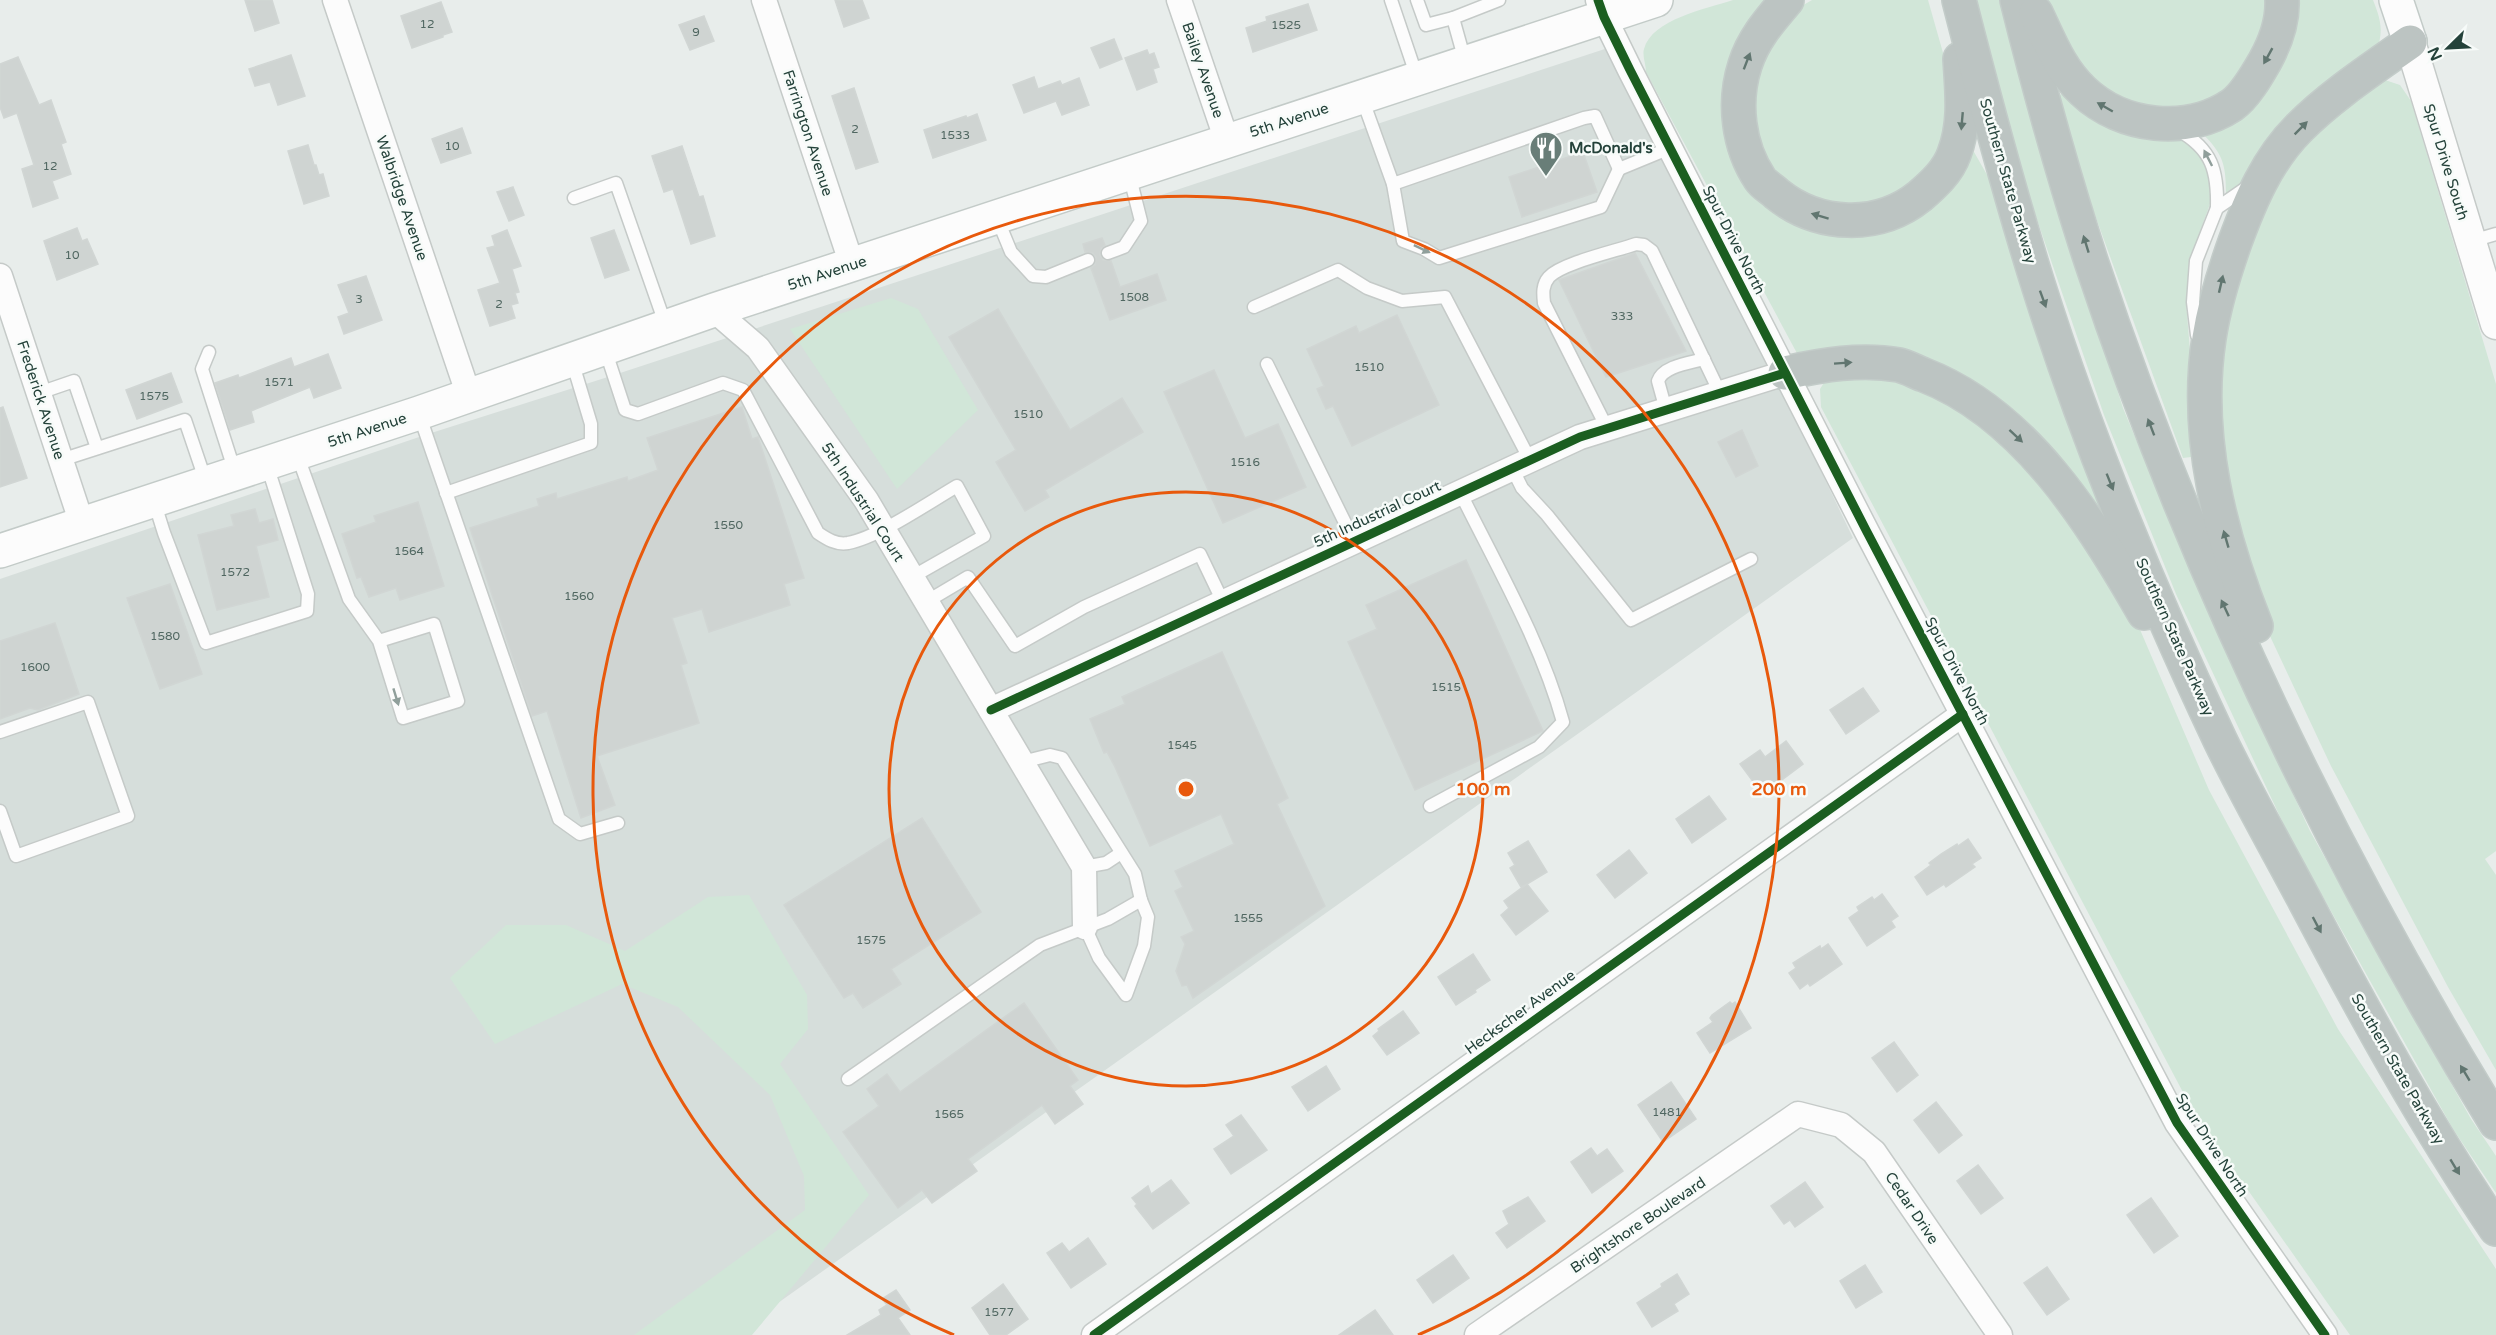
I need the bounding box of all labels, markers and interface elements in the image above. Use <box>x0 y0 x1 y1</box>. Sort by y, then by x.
house number: 12 <box>419 17 435 31</box>
house number: 1525 <box>1271 18 1301 32</box>
north arrow <box>2418 18 2478 78</box>
street label: Bailey Avenue <box>1178 20 1228 120</box>
house number: 9 <box>692 25 700 39</box>
text: N <box>2423 44 2447 64</box>
one-way arrow <box>2263 48 2273 65</box>
one-way arrow <box>1743 52 1753 70</box>
street label: Farrington Avenue <box>779 68 837 198</box>
street label: Southern State Parkway <box>1976 96 2040 266</box>
street label: 5th Avenue <box>1247 99 1331 141</box>
one-way arrow <box>2097 101 2113 112</box>
street label: Spur Drive South <box>2420 102 2472 222</box>
one-way arrow <box>1957 112 1966 131</box>
one-way arrow <box>2294 121 2308 135</box>
house number: 2 <box>851 122 859 136</box>
house number: 1533 <box>940 128 970 142</box>
restaurant icon: McDonald's <box>1528 130 1564 177</box>
street label: Walbridge Avenue <box>372 133 432 263</box>
house number: 10 <box>444 139 460 153</box>
place label: McDonald's <box>1569 139 1653 157</box>
one-way arrow <box>2204 149 2214 167</box>
house number: 12 <box>42 159 58 173</box>
street label: Spur Drive North <box>1699 183 1769 297</box>
one-way arrow <box>1811 211 1829 220</box>
one-way arrow <box>2081 234 2090 252</box>
one-way arrow <box>1414 245 1431 254</box>
house number: 10 <box>64 248 80 262</box>
street label: 5th Avenue <box>785 252 869 294</box>
one-way arrow <box>2217 275 2226 294</box>
house number: 1508 <box>1119 290 1149 304</box>
one-way arrow <box>2039 290 2049 308</box>
house number: 3 <box>355 292 363 306</box>
house number: 2 <box>495 297 503 311</box>
house number: 333 <box>1611 309 1633 323</box>
street label: Frederick Avenue <box>13 338 69 462</box>
one-way arrow <box>1833 358 1852 368</box>
house number: 1510 <box>1354 360 1385 374</box>
house number: 1571 <box>264 375 294 389</box>
house number: 1575 <box>139 389 169 403</box>
house number: 1510 <box>1013 407 1044 421</box>
street label: 5th Avenue <box>325 409 409 451</box>
one-way arrow <box>2146 418 2156 436</box>
one-way arrow <box>2009 429 2023 443</box>
street label: 5th Industrial Court <box>818 439 908 565</box>
house number: 1516 <box>1230 455 1260 469</box>
one-way arrow <box>2106 473 2115 491</box>
street label: 5th Industrial Court <box>1310 476 1444 551</box>
house number: 1550 <box>713 518 744 532</box>
one-way arrow <box>2221 530 2230 548</box>
house number: 1564 <box>394 544 425 558</box>
street label: Southern State Parkway <box>2132 555 2218 719</box>
house number: 1572 <box>220 565 250 579</box>
house number: 1560 <box>564 589 595 603</box>
one-way arrow <box>2220 598 2230 616</box>
street label: Spur Drive North <box>1921 614 1993 728</box>
house number: 1580 <box>150 629 181 643</box>
house number: 1600 <box>20 660 51 674</box>
house number: 1515 <box>1431 680 1461 694</box>
one-way arrow <box>392 688 401 706</box>
house number: 1545 <box>1167 738 1197 752</box>
text: 100 m <box>1455 778 1511 800</box>
text: 200 m <box>1751 778 1807 800</box>
centre of rings <box>1176 779 1196 799</box>
house number: 1555 <box>1233 911 1263 925</box>
one-way arrow <box>2312 916 2322 933</box>
house number: 1575 <box>856 933 886 947</box>
street label: Heckscher Avenue <box>1461 966 1579 1058</box>
street label: Southern State Parkway <box>2348 991 2448 1147</box>
one-way arrow <box>2460 1065 2471 1081</box>
street label: Spur Drive North <box>2172 1090 2252 1200</box>
house number: 1481 <box>1652 1105 1682 1119</box>
house number: 1565 <box>934 1107 964 1121</box>
one-way arrow <box>2450 1159 2461 1175</box>
street label: Cedar Drive <box>1881 1168 1943 1248</box>
street label: Brightshore Boulevard <box>1567 1173 1709 1277</box>
house number: 1577 <box>984 1305 1014 1319</box>

